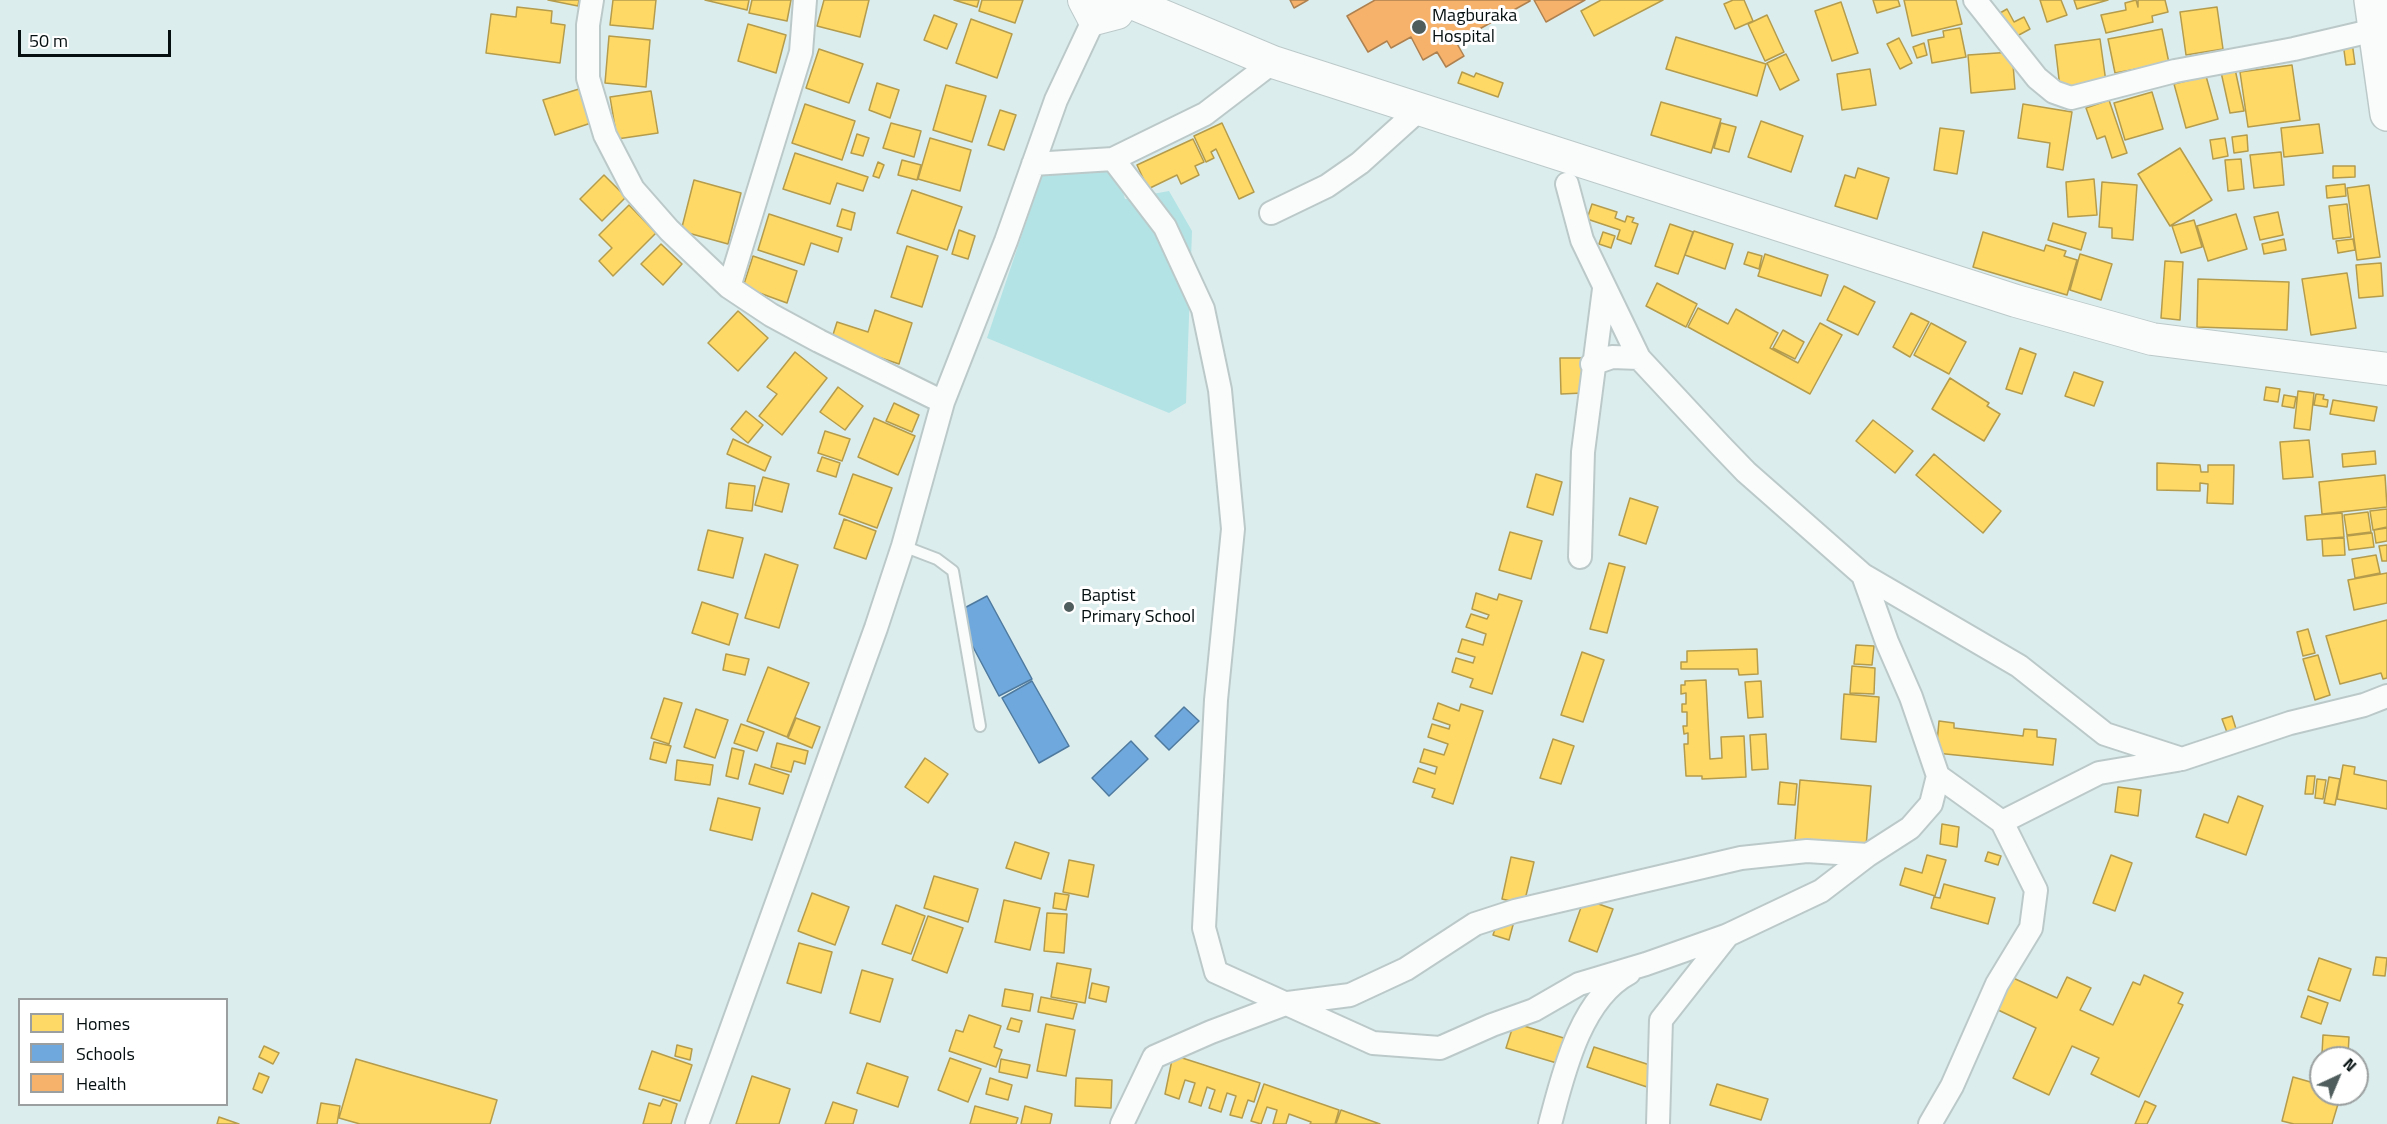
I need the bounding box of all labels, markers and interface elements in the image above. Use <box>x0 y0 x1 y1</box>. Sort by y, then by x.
place label: Magburaka Hospital <box>1432 6 1517 48</box>
scale bar <box>21 18 174 56</box>
marker: Magburaka Hospital <box>1410 18 1428 36</box>
text: 50 m <box>29 27 68 54</box>
place label: Baptist Primary School <box>1081 586 1195 628</box>
marker: Baptist Primary School <box>1062 600 1076 614</box>
legend <box>18 998 228 1106</box>
text: Homes <box>76 1010 130 1037</box>
text: Schools <box>76 1040 135 1067</box>
north arrow <box>2309 1046 2369 1106</box>
text: N <box>2338 1052 2362 1077</box>
text: Health <box>76 1070 126 1097</box>

